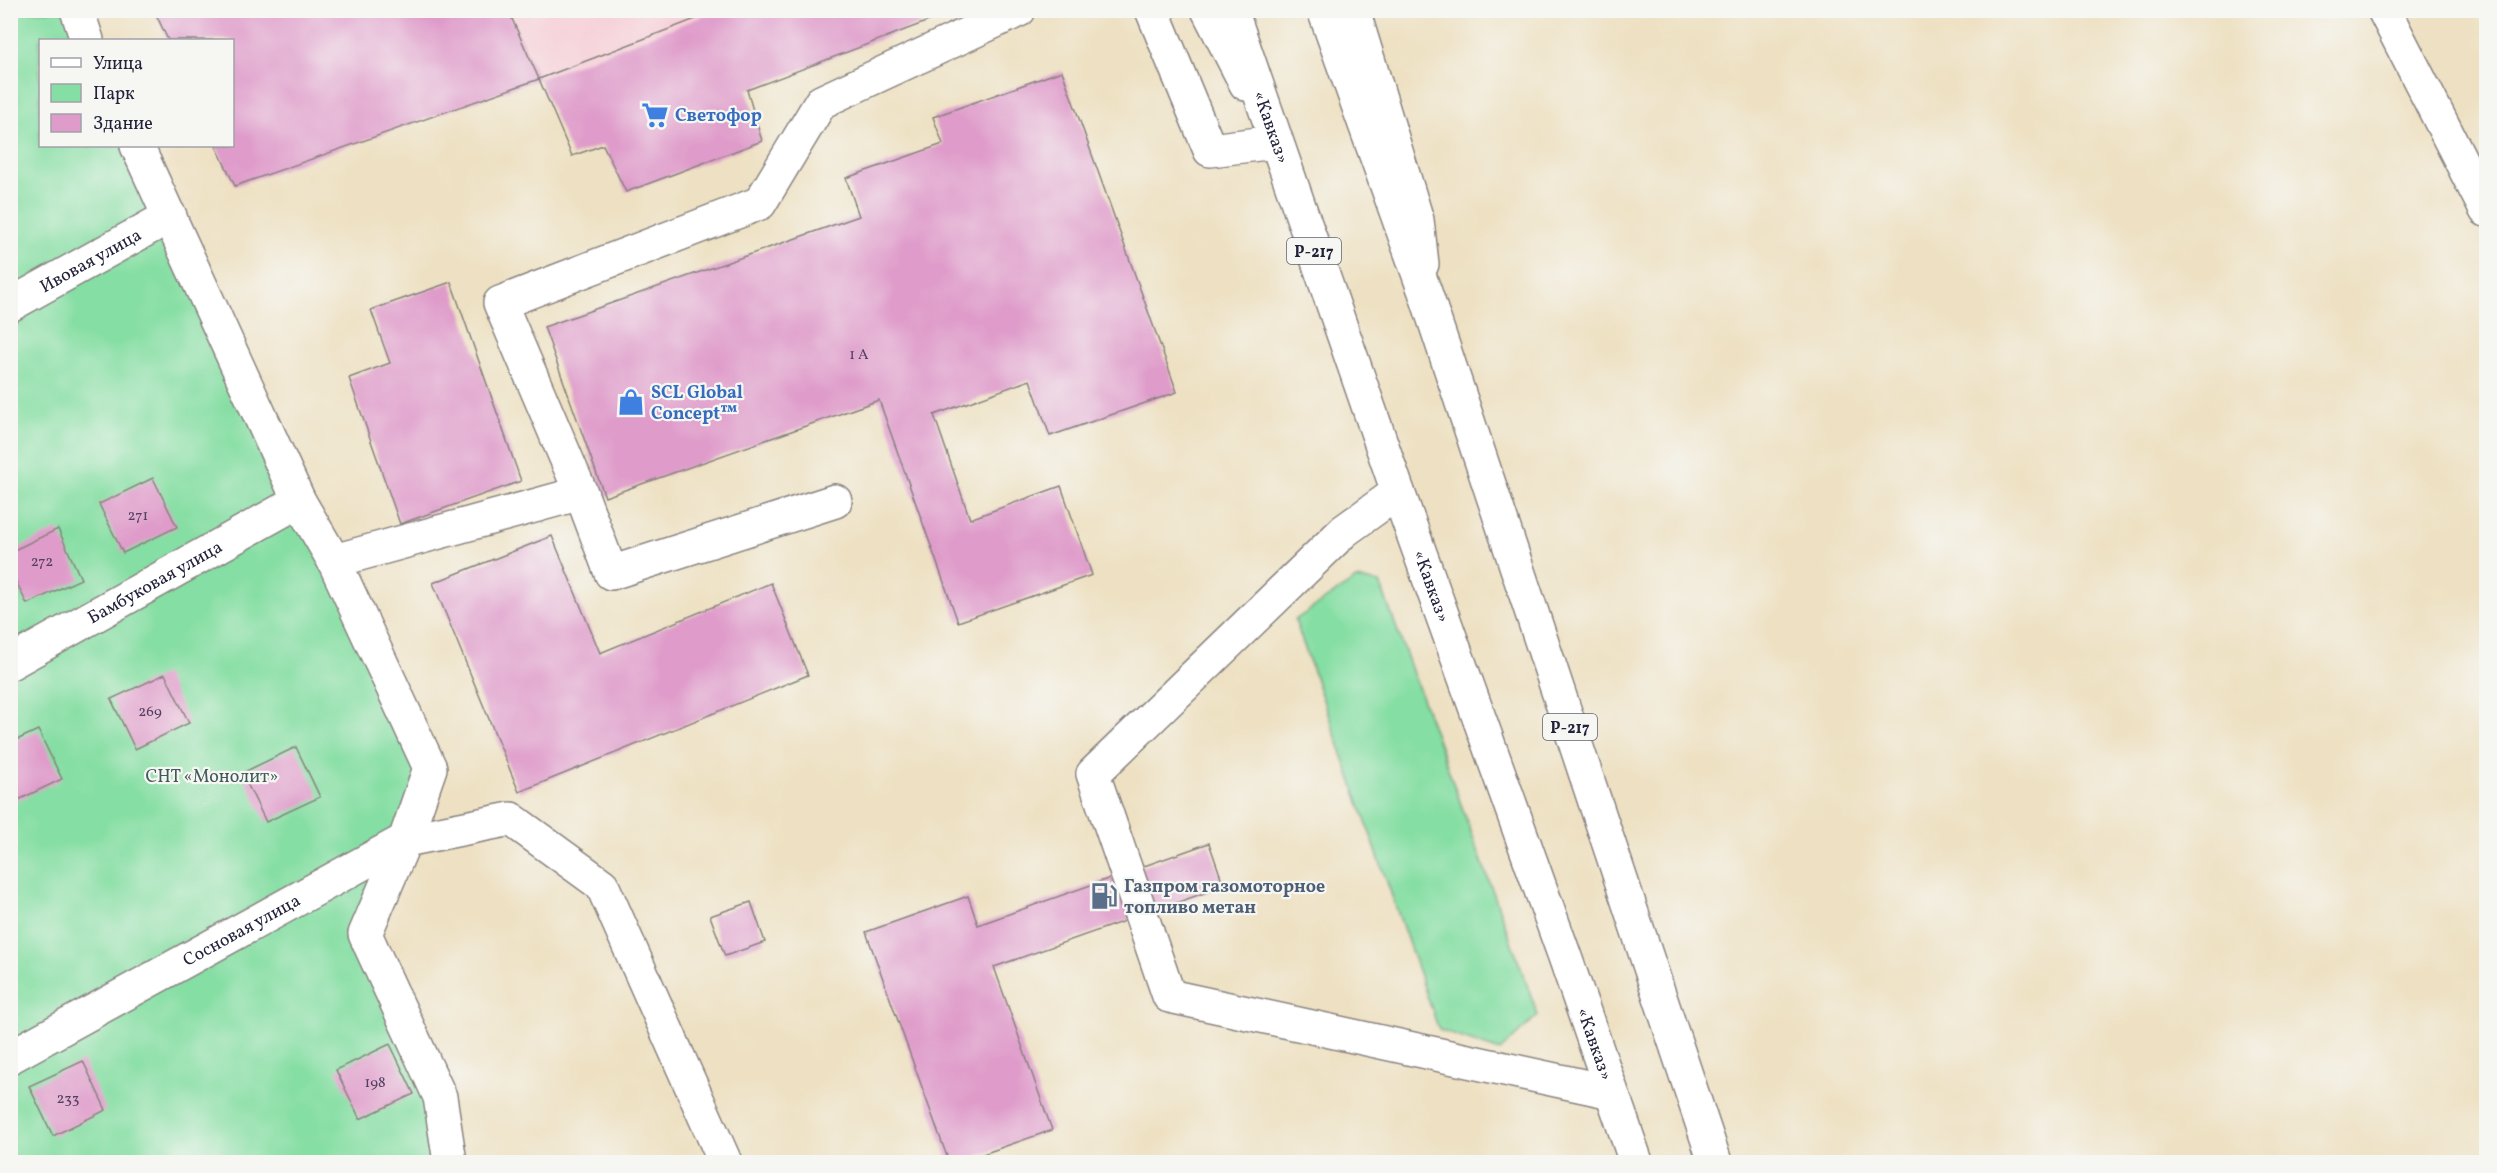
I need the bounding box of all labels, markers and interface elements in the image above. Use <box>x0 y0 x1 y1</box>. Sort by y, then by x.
legend <box>39 39 234 147</box>
text: Улица <box>93 52 143 77</box>
text: Парк <box>93 82 135 107</box>
street label: «Кавказ» <box>1246 88 1294 167</box>
supermarket icon: Светофор <box>640 100 670 130</box>
place label: Светофор <box>675 104 762 129</box>
text: Здание <box>93 112 153 137</box>
street label: Ивовая улица <box>36 223 147 300</box>
road number: Р-217 <box>1287 238 1341 264</box>
house number: 1 А <box>849 345 869 366</box>
place label: SCL Global Concept™ <box>651 381 743 427</box>
shop icon: SCL Global Concept™ <box>616 387 646 417</box>
house number: 271 <box>128 506 148 527</box>
street label: Бамбуковая улица <box>84 535 228 631</box>
street label: «Кавказ» <box>1406 547 1455 626</box>
house number: 272 <box>31 552 53 573</box>
house number: 269 <box>138 702 162 723</box>
road number: Р-217 <box>1543 714 1597 740</box>
park label: СНТ «Монолит» <box>146 765 278 790</box>
place label: Газпром газомоторное топливо метан <box>1124 875 1325 921</box>
fuel station icon: Газпром газомоторное топливо метан <box>1089 881 1119 911</box>
street label: Сосновая улица <box>179 889 305 974</box>
street label: «Кавказ» <box>1570 1005 1618 1084</box>
house number: 198 <box>364 1073 386 1094</box>
house number: 233 <box>57 1089 79 1110</box>

